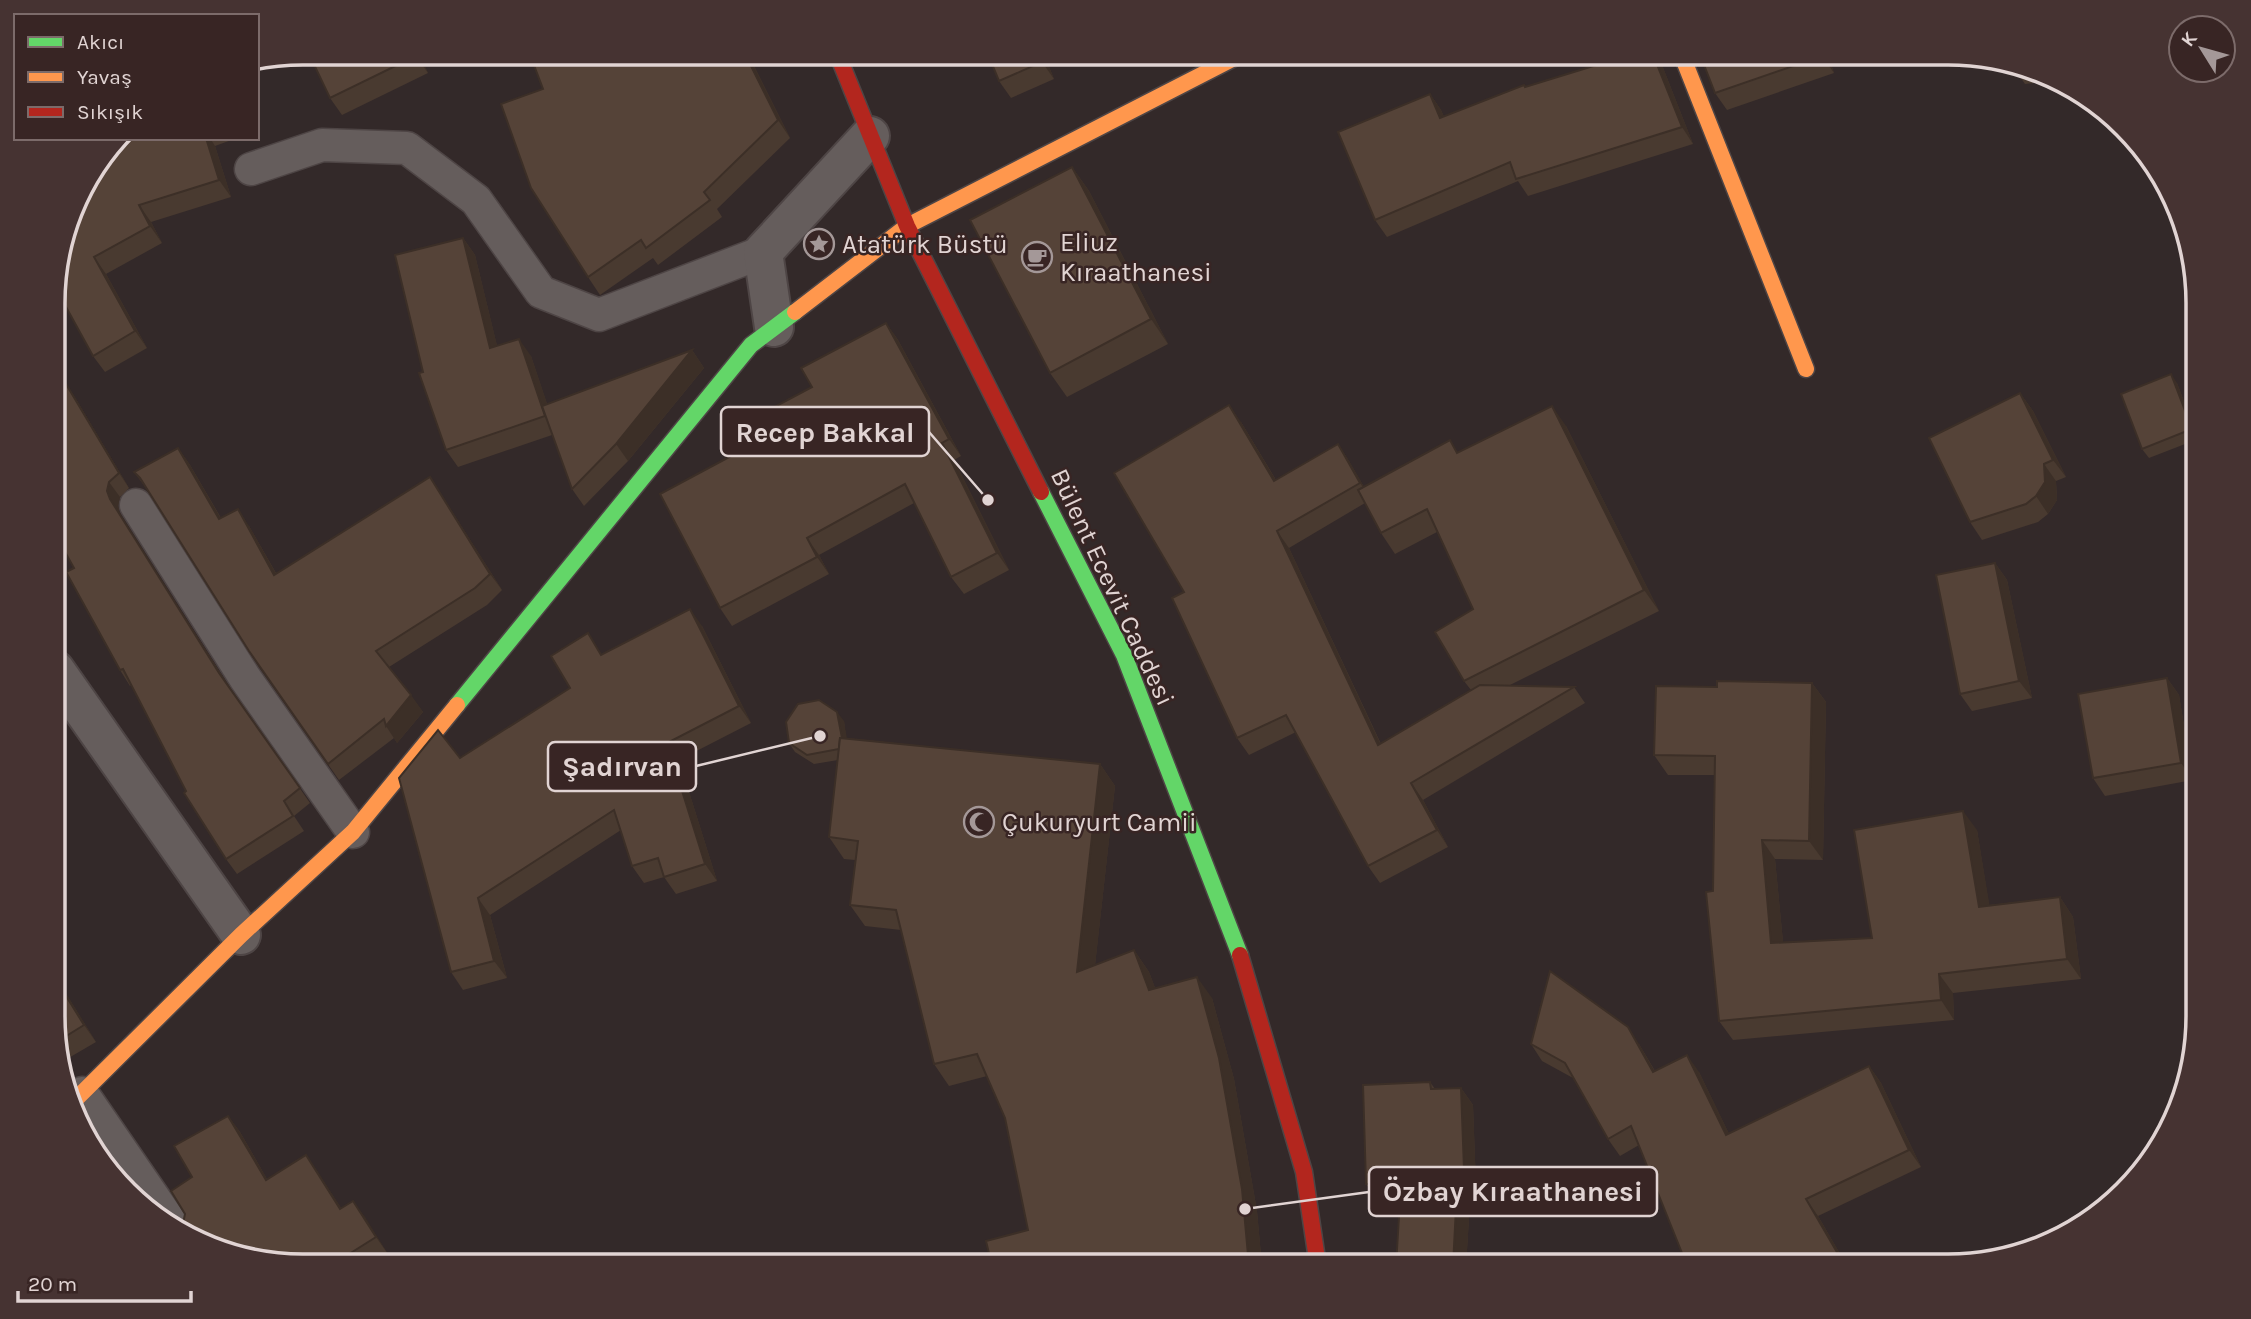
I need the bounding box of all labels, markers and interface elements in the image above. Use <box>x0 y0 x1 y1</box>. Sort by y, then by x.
legend <box>14 14 259 140</box>
north arrow <box>2167 14 2237 84</box>
text: K <box>2177 27 2202 51</box>
text: Akıcı <box>77 30 124 54</box>
text: Yavaş <box>77 65 132 89</box>
text: Sıkışık <box>77 100 143 124</box>
place icon: Atatürk Büstü <box>802 227 836 261</box>
place label: Eliuz Kıraathanesi <box>1060 227 1212 288</box>
place label: Atatürk Büstü <box>842 229 1008 260</box>
cafe icon: Eliuz Kıraathanesi <box>1020 240 1054 274</box>
callout: Recep Bakkal <box>721 407 929 456</box>
text: Recep Bakkal <box>735 416 915 449</box>
street label: Bülent Ecevit Caddesi <box>1044 464 1181 711</box>
callout: Şadırvan <box>548 742 696 791</box>
text: Şadırvan <box>562 750 682 783</box>
mosque icon: Çukuryurt Camii <box>962 805 996 839</box>
place label: Çukuryurt Camii <box>1002 807 1197 838</box>
callout: Özbay Kıraathanesi <box>1369 1167 1657 1216</box>
text: Özbay Kıraathanesi <box>1383 1175 1643 1208</box>
scale bar <box>18 1260 191 1304</box>
text: 20 m <box>28 1272 77 1296</box>

